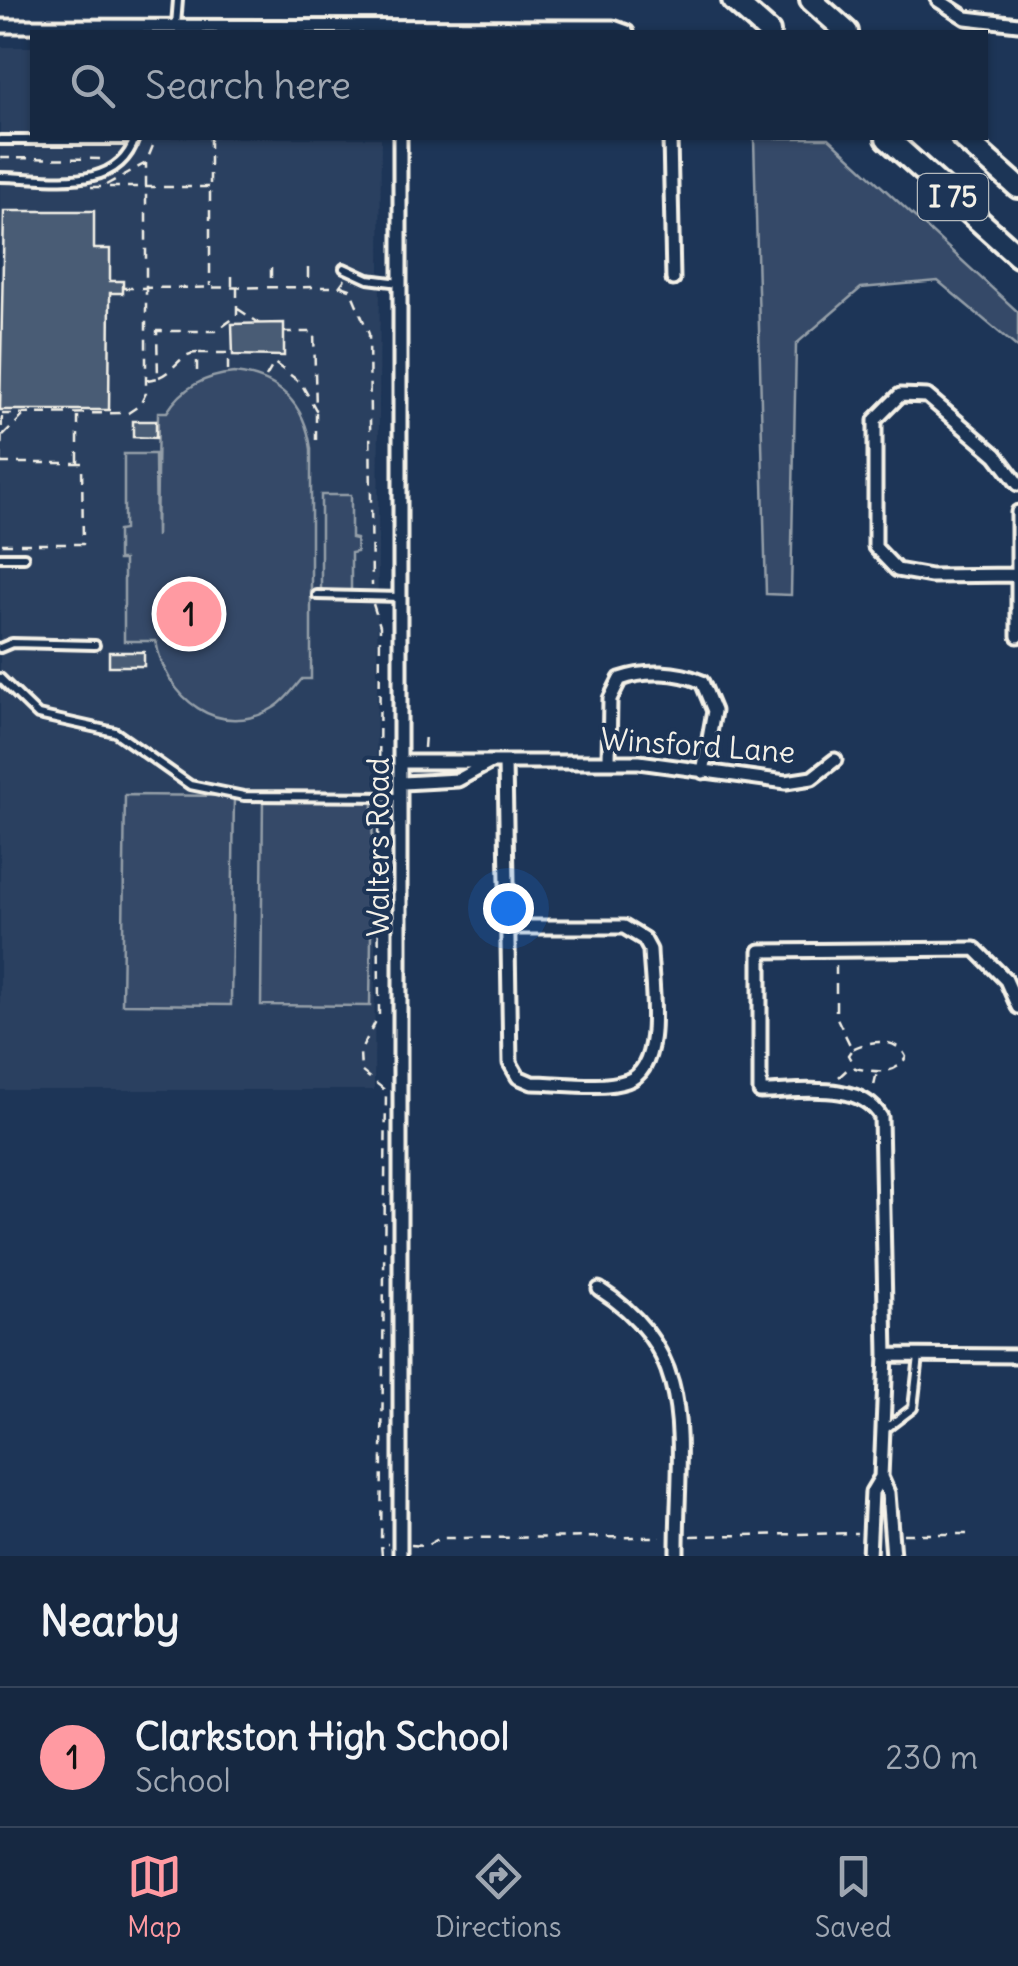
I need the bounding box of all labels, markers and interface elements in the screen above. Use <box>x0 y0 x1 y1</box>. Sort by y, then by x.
search box <box>30 30 988 140</box>
icon: search <box>65 58 120 113</box>
text: Search here <box>145 62 351 109</box>
road number: I 75 <box>918 174 988 220</box>
pin: 1 <box>156 576 222 652</box>
street label: Winsford Lane <box>600 719 796 771</box>
street label: Walters Road <box>359 757 397 937</box>
your location <box>483 883 534 934</box>
text: Nearby <box>40 1595 179 1647</box>
text: Clarkston High School <box>135 1713 509 1760</box>
text: 1 <box>66 1737 79 1778</box>
text: 230 m <box>886 1737 978 1778</box>
text: School <box>135 1760 231 1801</box>
tab: Map <box>127 1849 182 1945</box>
tab: Directions <box>435 1849 561 1945</box>
tab: Saved <box>815 1849 891 1945</box>

